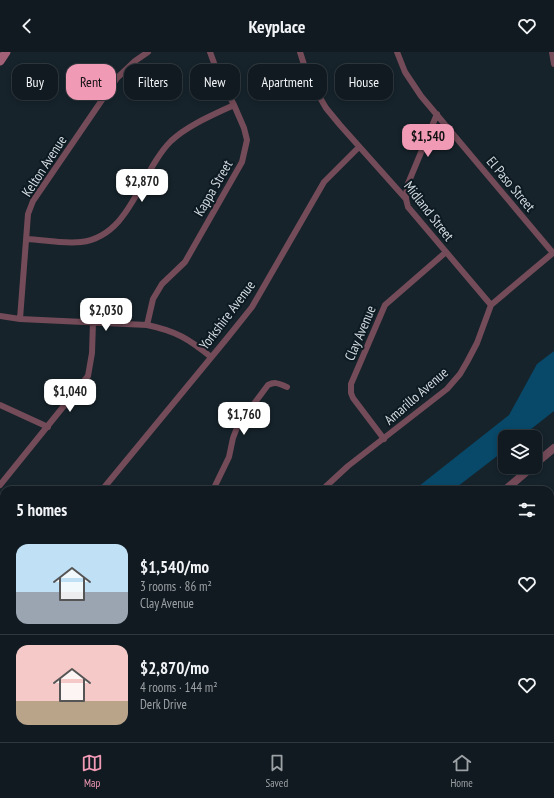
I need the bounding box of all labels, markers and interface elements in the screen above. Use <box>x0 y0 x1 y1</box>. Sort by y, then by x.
icon: back <box>16 15 38 37</box>
text: Keyplace <box>249 15 305 38</box>
icon: heart <box>516 15 538 37</box>
chip: Buy <box>12 64 58 100</box>
chip: Rent <box>66 64 116 100</box>
chip: Filters <box>124 64 182 100</box>
chip: New <box>190 64 240 100</box>
chip: Apartment <box>248 64 327 100</box>
chip: House <box>335 64 393 100</box>
pin: $1,540 <box>395 124 461 158</box>
text: $1,540 <box>411 128 445 145</box>
street label: Kelton Avenue <box>18 132 71 200</box>
street label: El Paso Street <box>483 153 539 215</box>
street label: Kappa Street <box>190 157 236 219</box>
pin: $2,870 <box>109 169 175 203</box>
text: $2,870 <box>125 173 159 190</box>
street label: Midland Street <box>400 177 458 245</box>
street label: Yorkshire Avenue <box>195 277 259 353</box>
pin: $2,030 <box>73 298 139 332</box>
text: $2,030 <box>89 302 123 319</box>
street label: Clay Avenue <box>340 303 380 363</box>
street label: Amarillo Avenue <box>380 363 452 429</box>
pin: $1,040 <box>37 379 103 413</box>
text: $1,040 <box>53 383 87 400</box>
pin: $1,760 <box>211 402 277 436</box>
text: $1,760 <box>227 406 261 423</box>
map controls <box>498 430 542 474</box>
button: layers <box>498 430 542 474</box>
text: 5 homes <box>16 499 67 521</box>
icon: filters <box>516 499 538 521</box>
text: $1,540/mo <box>140 556 209 578</box>
icon: home <box>48 560 96 608</box>
icon: heart <box>516 573 538 595</box>
text: 3 rooms · 86 m² <box>140 578 212 595</box>
text: Clay Avenue <box>140 595 194 612</box>
text: $2,870/mo <box>140 657 209 679</box>
icon: home <box>48 661 96 709</box>
icon: heart <box>516 674 538 696</box>
text: 4 rooms · 144 m² <box>140 679 218 696</box>
text: Derk Drive <box>140 696 187 713</box>
tab: Map <box>81 752 103 790</box>
tab: Saved <box>265 752 288 790</box>
tab: Home <box>450 752 473 790</box>

